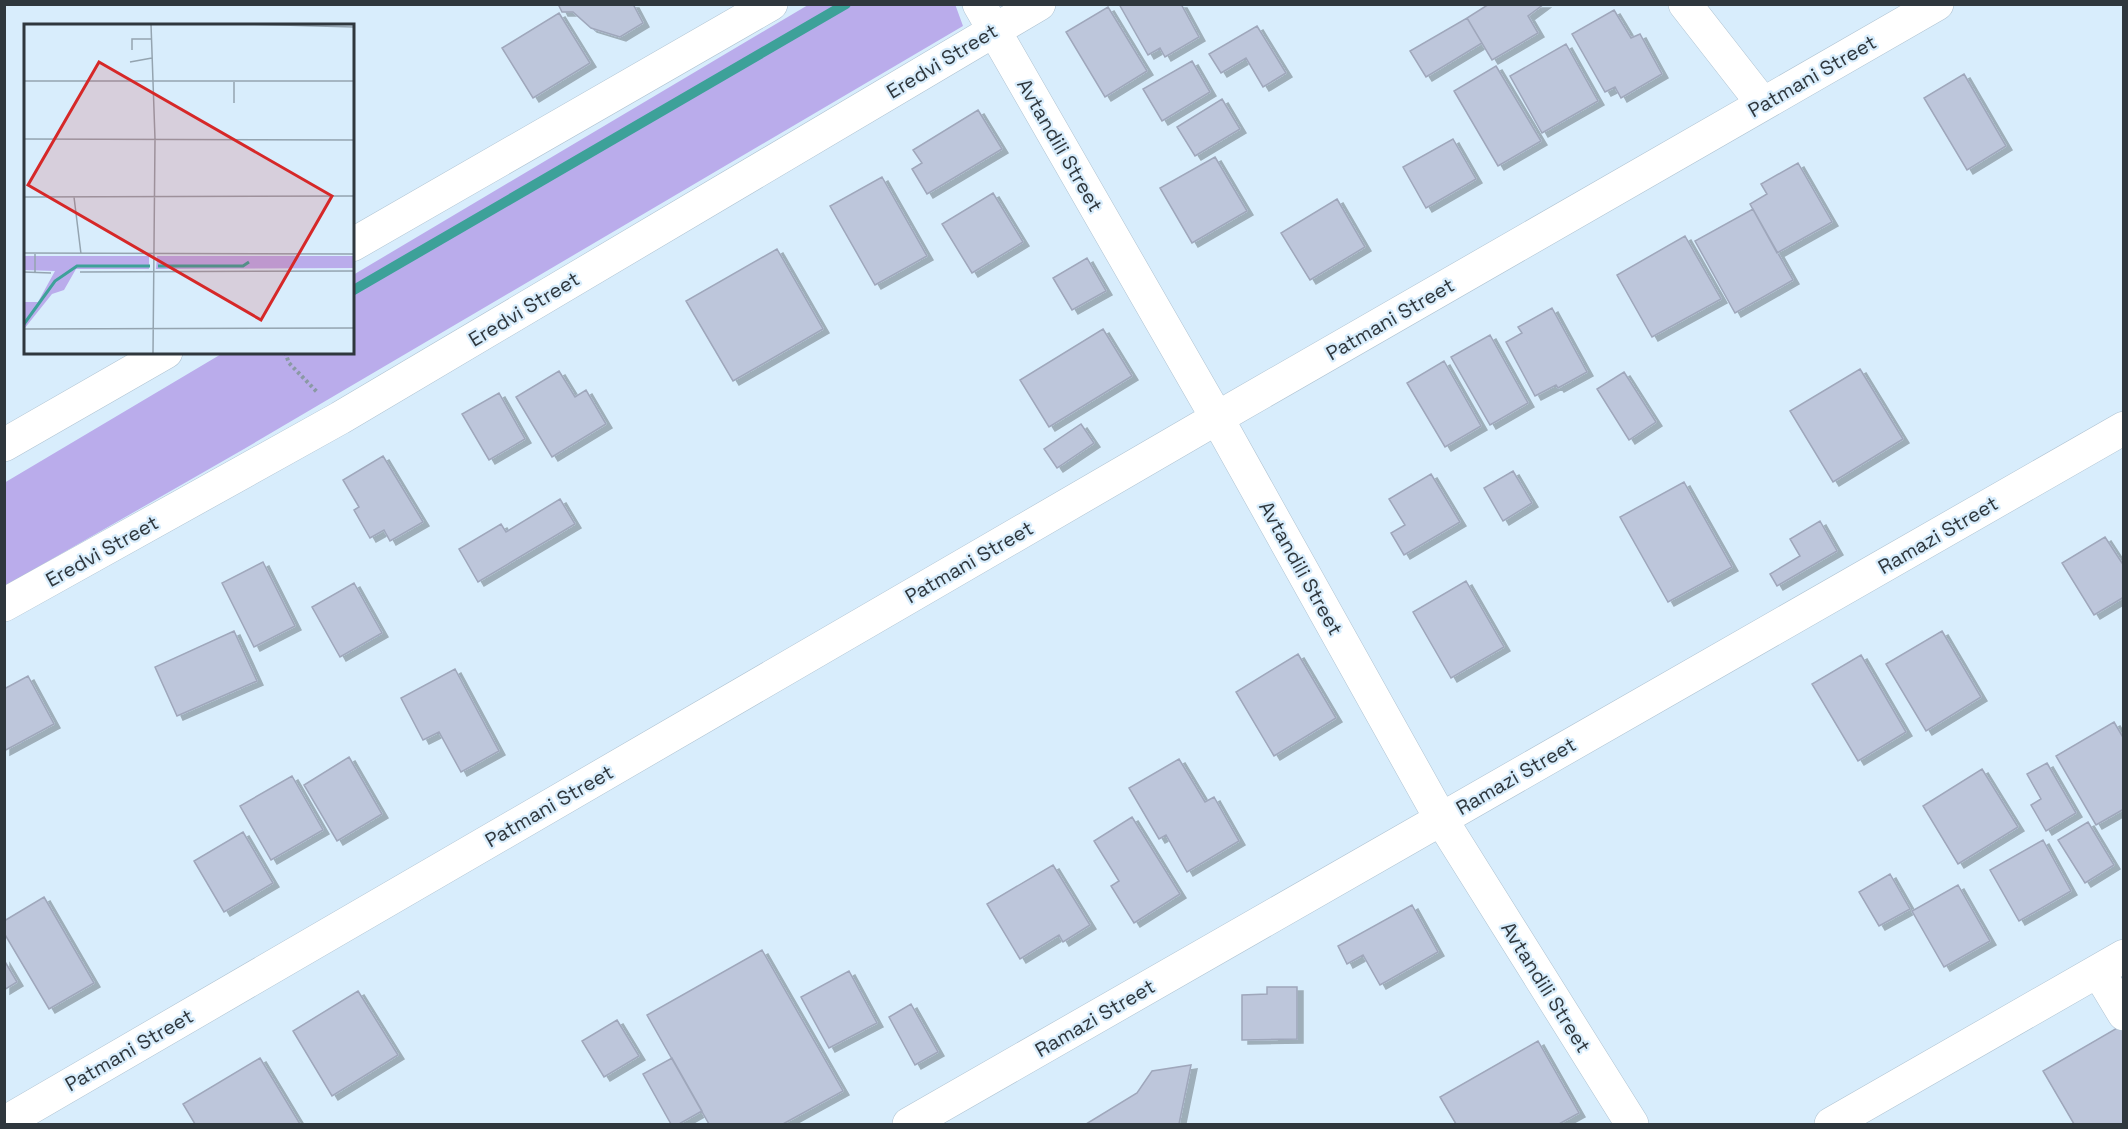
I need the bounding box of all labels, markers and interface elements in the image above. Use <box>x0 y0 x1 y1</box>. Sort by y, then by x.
street label: Eredvi Street <box>882 18 1002 104</box>
inset map <box>24 24 354 354</box>
street label: Patmani Street <box>1743 29 1881 123</box>
street label: Avtandili Street <box>1011 74 1109 216</box>
street label: Eredvi Street <box>464 266 584 352</box>
street label: Patmani Street <box>1321 272 1459 366</box>
street label: Ramazi Street <box>1873 490 2003 580</box>
street label: Avtandili Street <box>1253 496 1349 640</box>
street label: Eredvi Street <box>41 509 163 593</box>
street label: Patmani Street <box>900 515 1038 609</box>
street label: Ramazi Street <box>1451 731 1581 821</box>
street label: Patmani Street <box>480 759 618 853</box>
street label: Avtandili Street <box>1495 917 1597 1057</box>
street label: Ramazi Street <box>1030 973 1160 1063</box>
street label: Patmani Street <box>60 1003 198 1097</box>

